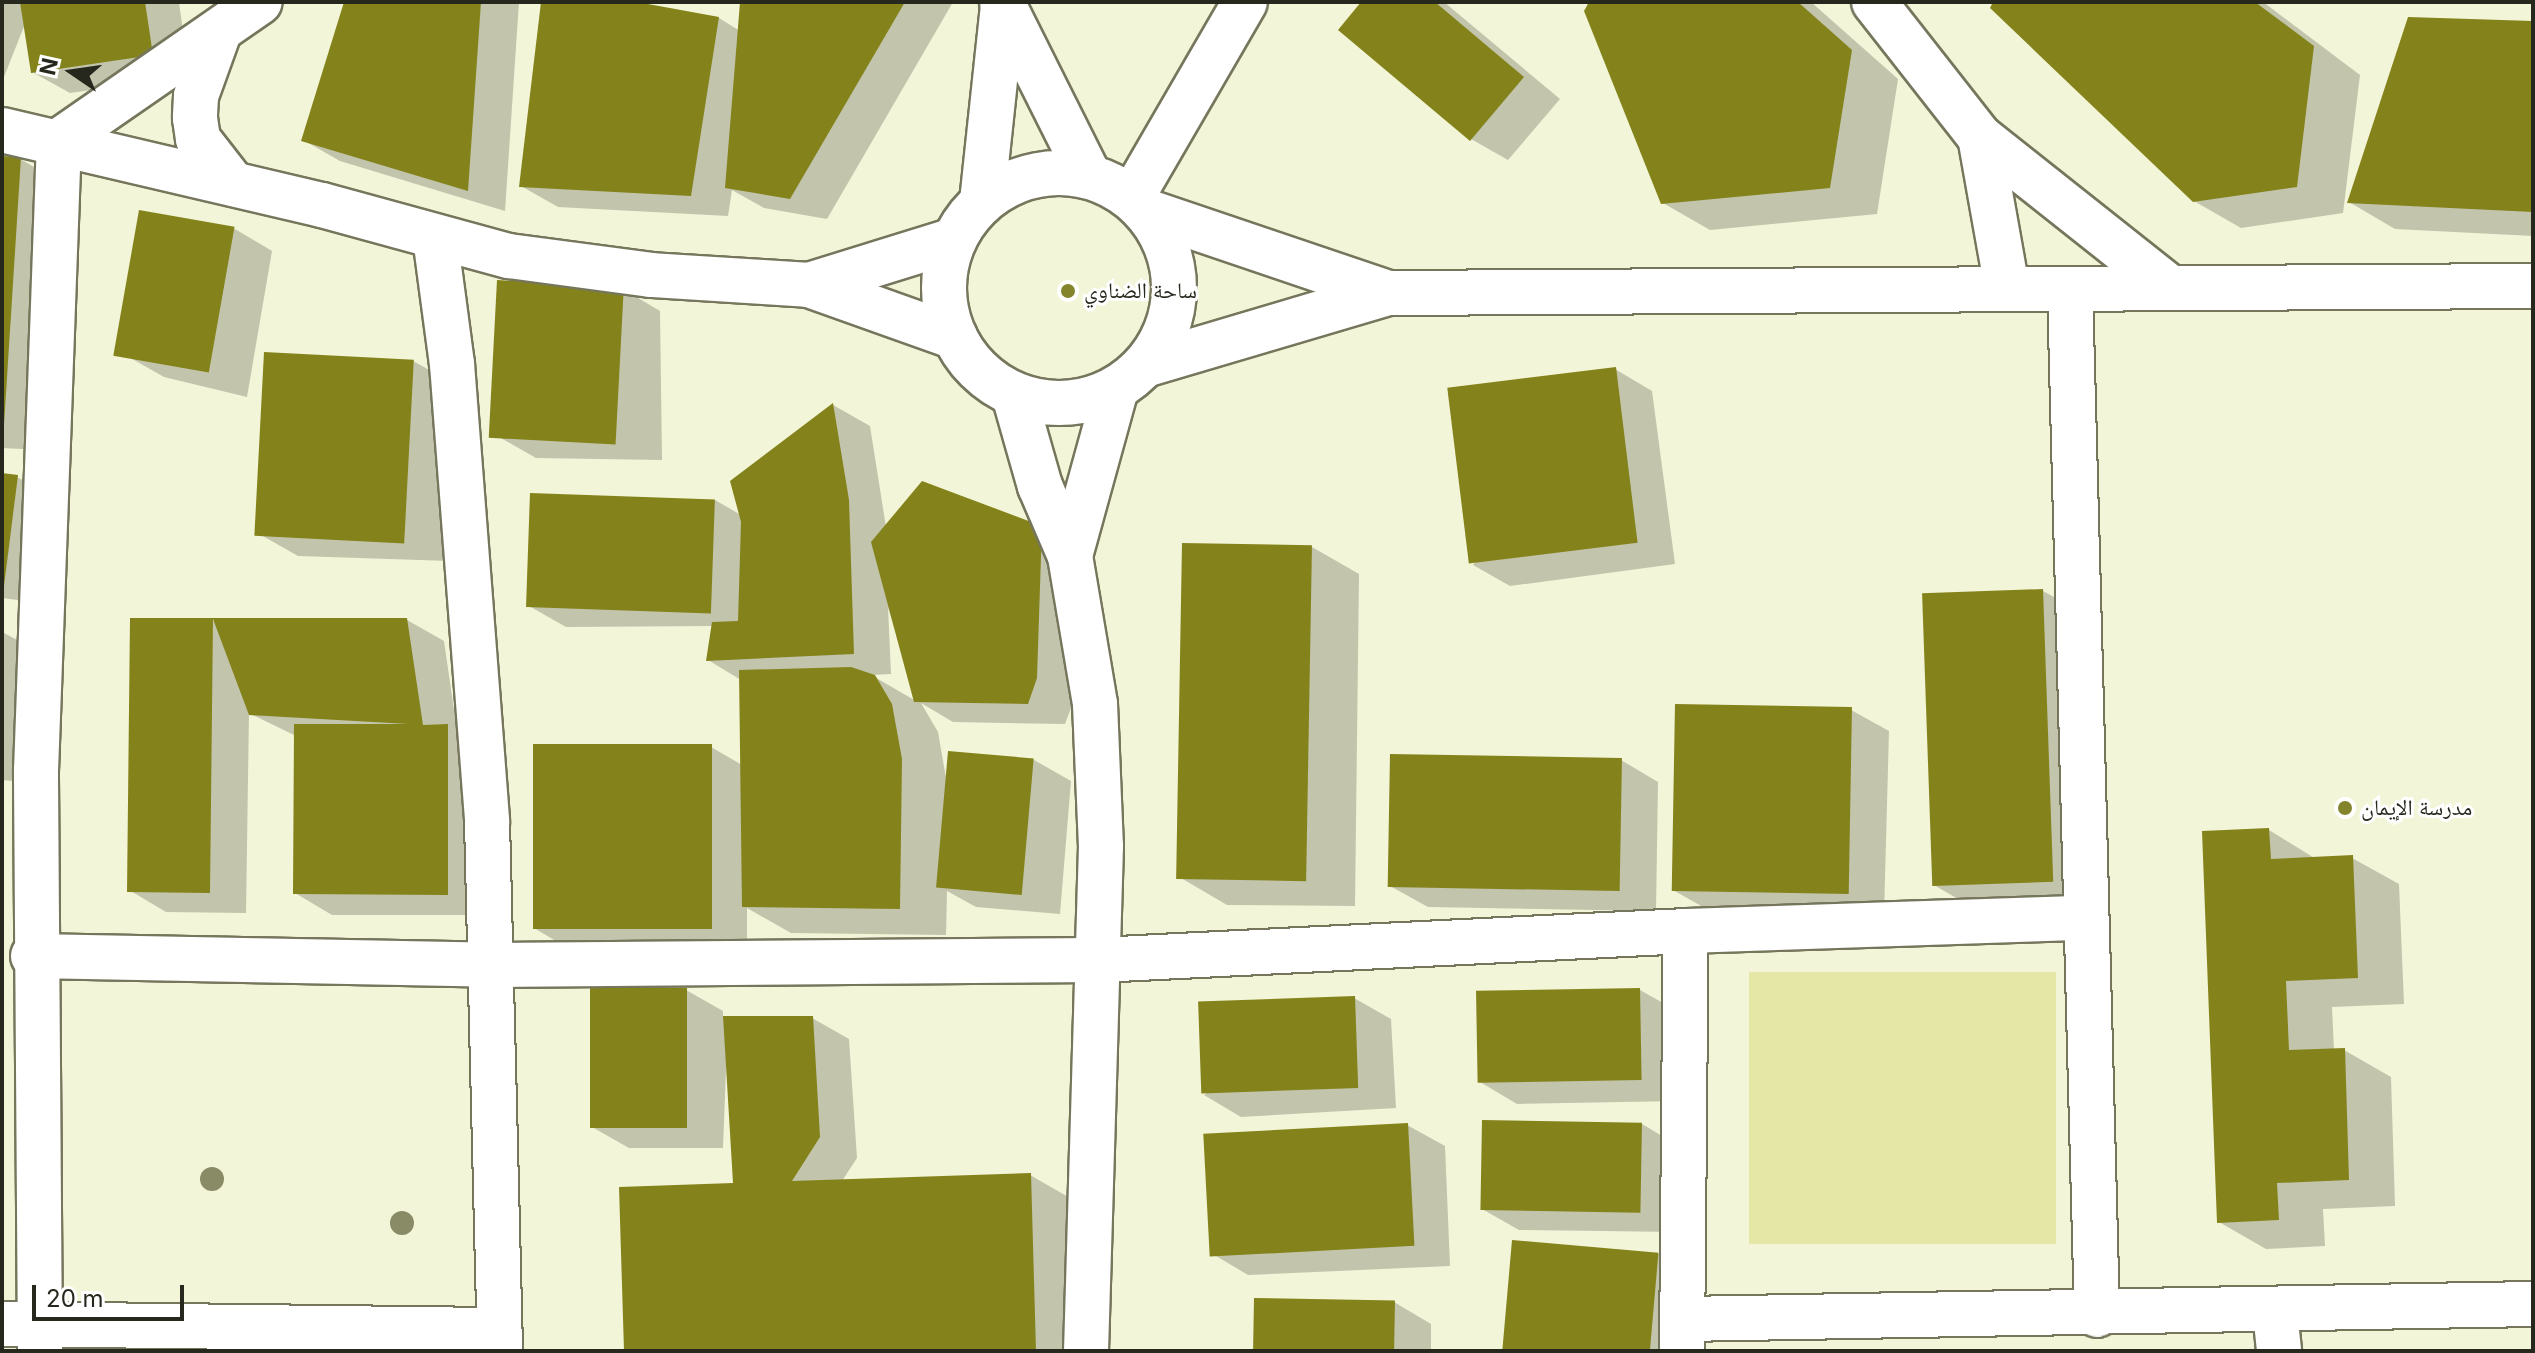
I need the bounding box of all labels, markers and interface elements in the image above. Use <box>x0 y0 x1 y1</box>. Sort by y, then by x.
north arrow <box>32 32 112 112</box>
text: N <box>34 56 63 78</box>
place label: ساحة الضناوي <box>1084 278 1197 304</box>
marker: ساحة الضناوي <box>1059 282 1077 300</box>
place label: مدرسة الإيمان <box>2361 795 2472 821</box>
marker: مدرسة الإيمان <box>2336 799 2354 817</box>
scale bar <box>36 1269 188 1319</box>
text: 20 m <box>46 1284 104 1313</box>

